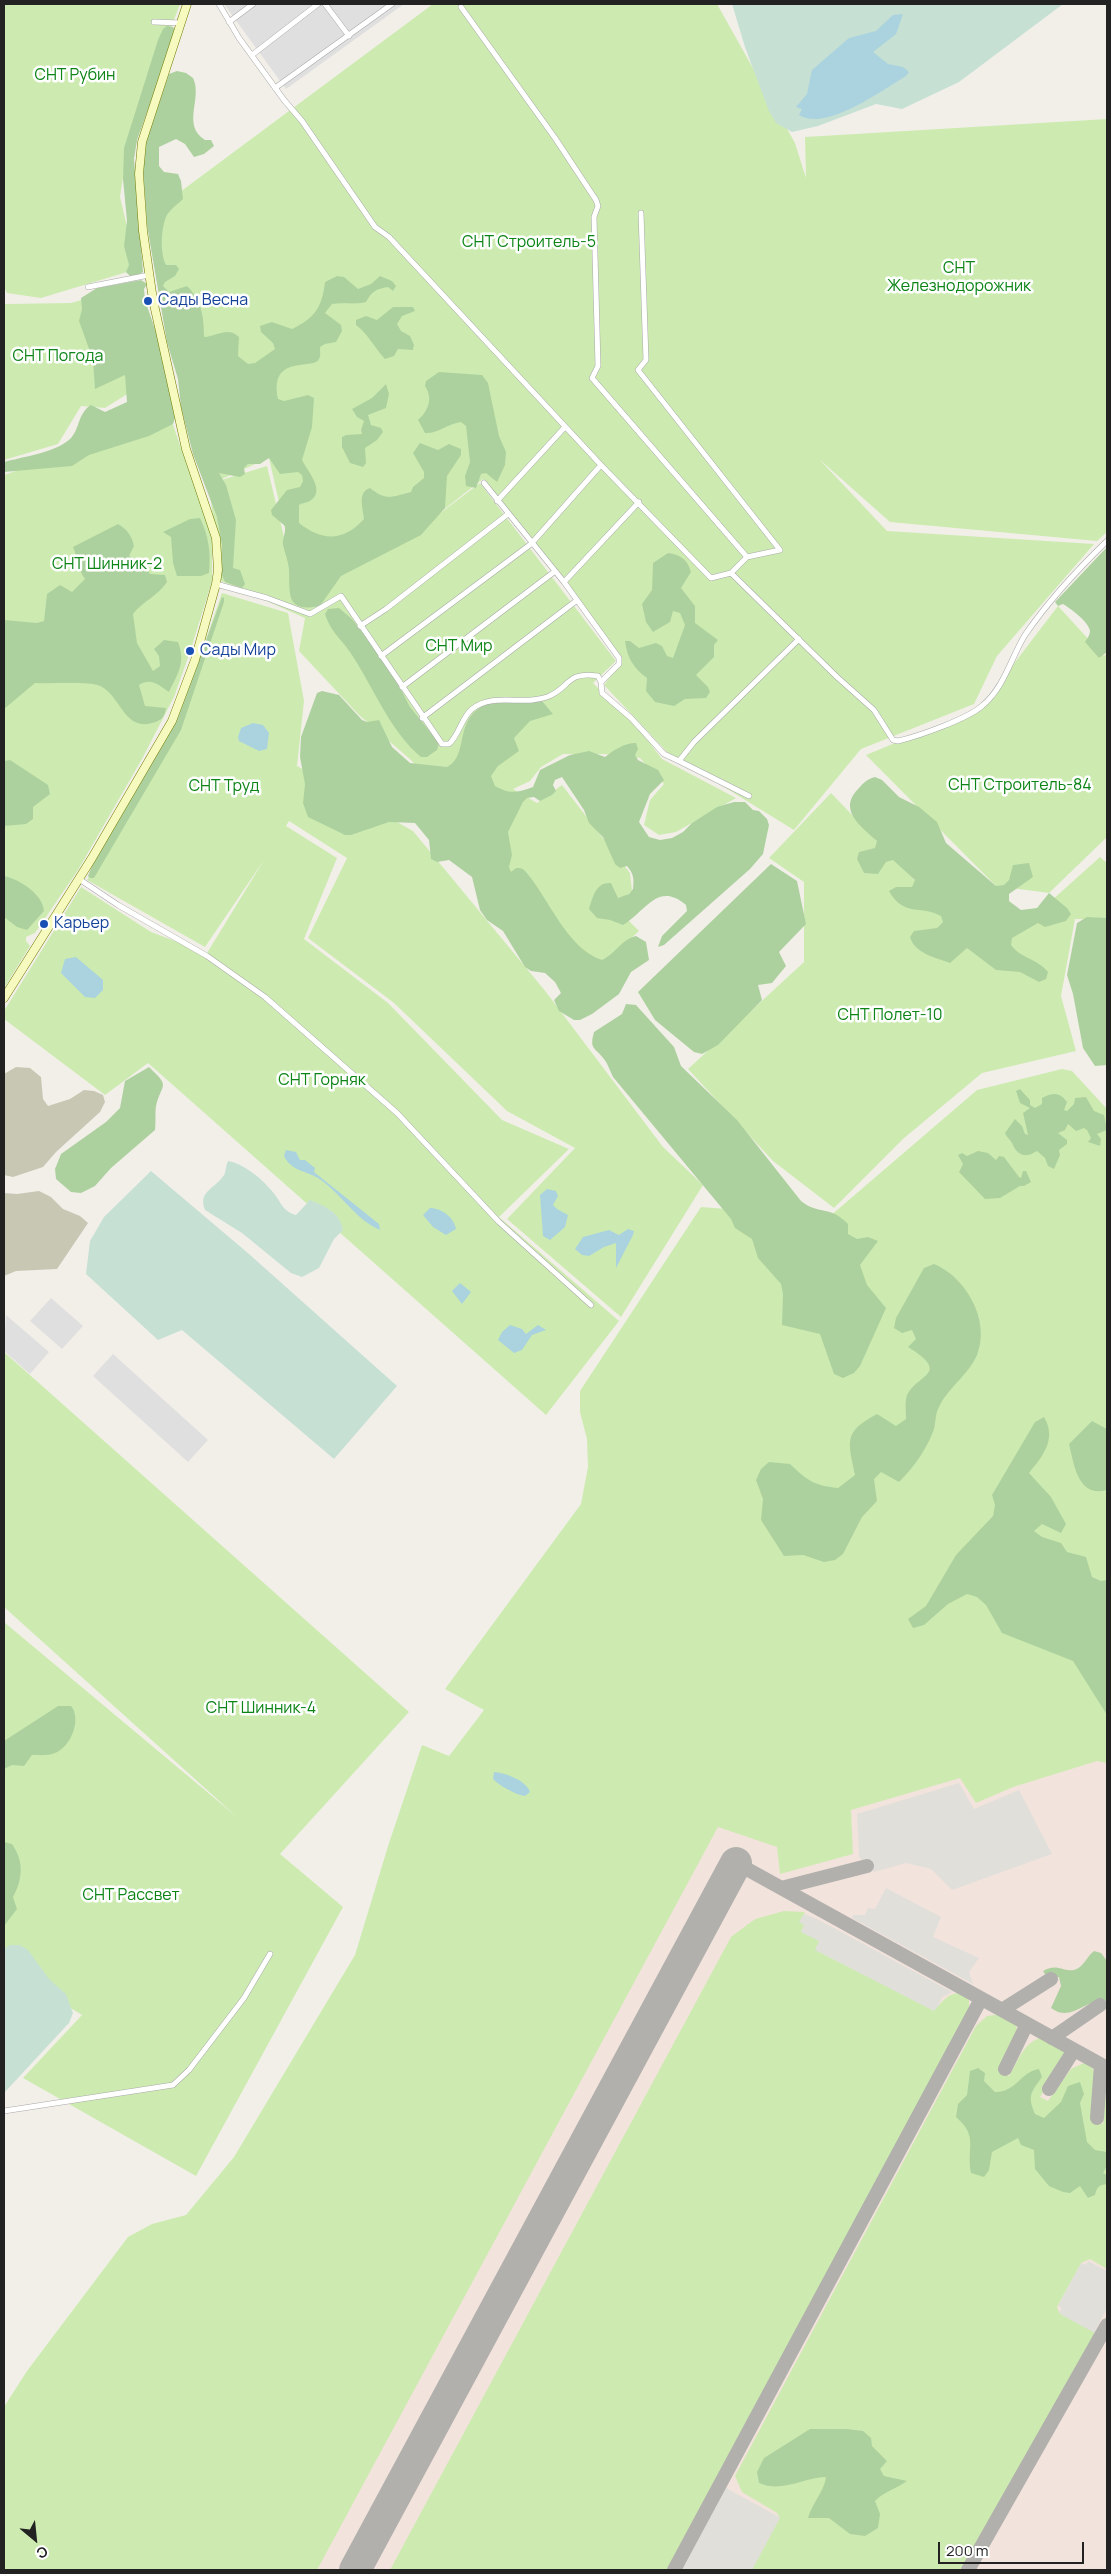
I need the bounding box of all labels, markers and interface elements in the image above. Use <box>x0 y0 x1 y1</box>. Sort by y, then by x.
park label: СНТ Рубин <box>34 66 116 86</box>
park label: СНТ Строитель-5 <box>462 233 596 253</box>
park label: СНТ Железнодорожник <box>887 259 1031 297</box>
place label: Сады Весна <box>158 291 248 311</box>
marker: Сады Весна <box>142 295 154 307</box>
park label: СНТ Погода <box>13 347 103 367</box>
park label: СНТ Шинник-2 <box>52 555 162 575</box>
park label: СНТ Мир <box>425 637 493 657</box>
place label: Сады Мир <box>200 641 276 661</box>
marker: Сады Мир <box>184 645 196 657</box>
park label: СНТ Строитель-84 <box>948 776 1092 796</box>
park label: СНТ Труд <box>189 777 259 797</box>
place label: Карьер <box>54 914 109 934</box>
marker: Карьер <box>38 918 50 930</box>
park label: СНТ Полет-10 <box>838 1006 942 1026</box>
park label: СНТ Горняк <box>278 1071 366 1091</box>
park label: СНТ Шинник-4 <box>206 1699 316 1719</box>
park label: СНТ Рассвет <box>82 1886 180 1906</box>
north arrow <box>10 2514 60 2564</box>
scale bar <box>941 2532 1087 2564</box>
text: 200 m <box>946 2540 989 2561</box>
text: С <box>33 2542 51 2564</box>

